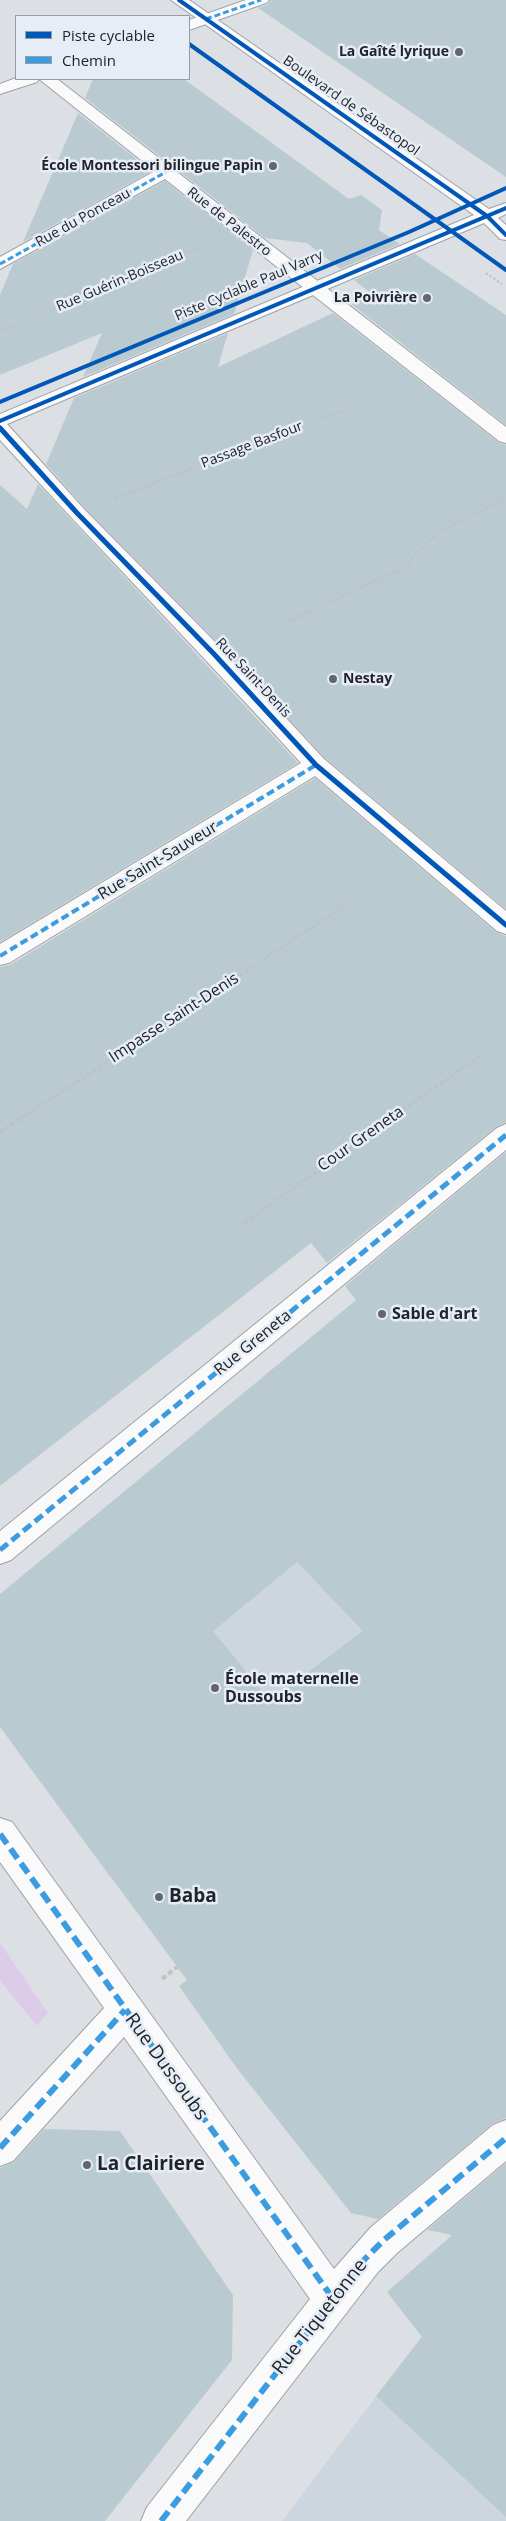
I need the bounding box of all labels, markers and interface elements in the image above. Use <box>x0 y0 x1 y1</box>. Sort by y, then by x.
legend <box>15 15 190 80</box>
text: Piste cyclable <box>62 25 155 45</box>
place label: La Gaîté lyrique <box>339 44 449 60</box>
marker: La Gaîté lyrique <box>453 46 465 58</box>
text: Chemin <box>62 50 116 70</box>
street label: Boulevard de Sébastopol <box>280 52 422 160</box>
place label: École Montessori bilingue Papin <box>41 158 263 174</box>
marker: École Montessori bilingue Papin <box>267 160 279 172</box>
street label: Rue de Palestro <box>184 184 274 260</box>
street label: Rue du Ponceau <box>33 185 133 251</box>
street label: Rue Guérin-Boisseau <box>54 247 186 315</box>
street label: Piste Cyclable Paul Varry <box>172 247 326 325</box>
place label: La Poivrière <box>334 290 417 306</box>
marker: La Poivrière <box>421 292 433 304</box>
street label: Passage Basfour <box>199 418 305 472</box>
street label: Rue Saint-Denis <box>212 635 294 721</box>
place label: Nestay <box>343 671 392 687</box>
marker: Nestay <box>327 673 339 685</box>
street label: Rue Saint-Sauveur <box>95 818 221 904</box>
street label: Impasse Saint-Denis <box>106 969 242 1067</box>
street label: Cour Greneta <box>314 1102 408 1176</box>
place label: Sable d'art <box>392 1304 477 1324</box>
street label: Rue Greneta <box>211 1306 295 1380</box>
marker: Sable d'art <box>376 1308 388 1320</box>
place label: École maternelle Dussoubs <box>225 1669 359 1707</box>
marker: École maternelle Dussoubs <box>209 1682 221 1694</box>
place label: Baba <box>169 1886 217 1908</box>
marker: Baba <box>153 1891 165 1903</box>
street label: Rue Dussoubs <box>120 2009 212 2125</box>
place label: La Clairiere <box>97 2154 205 2176</box>
marker: La Clairiere <box>81 2159 93 2171</box>
street label: Rue Tiquetonne <box>268 2255 372 2379</box>

